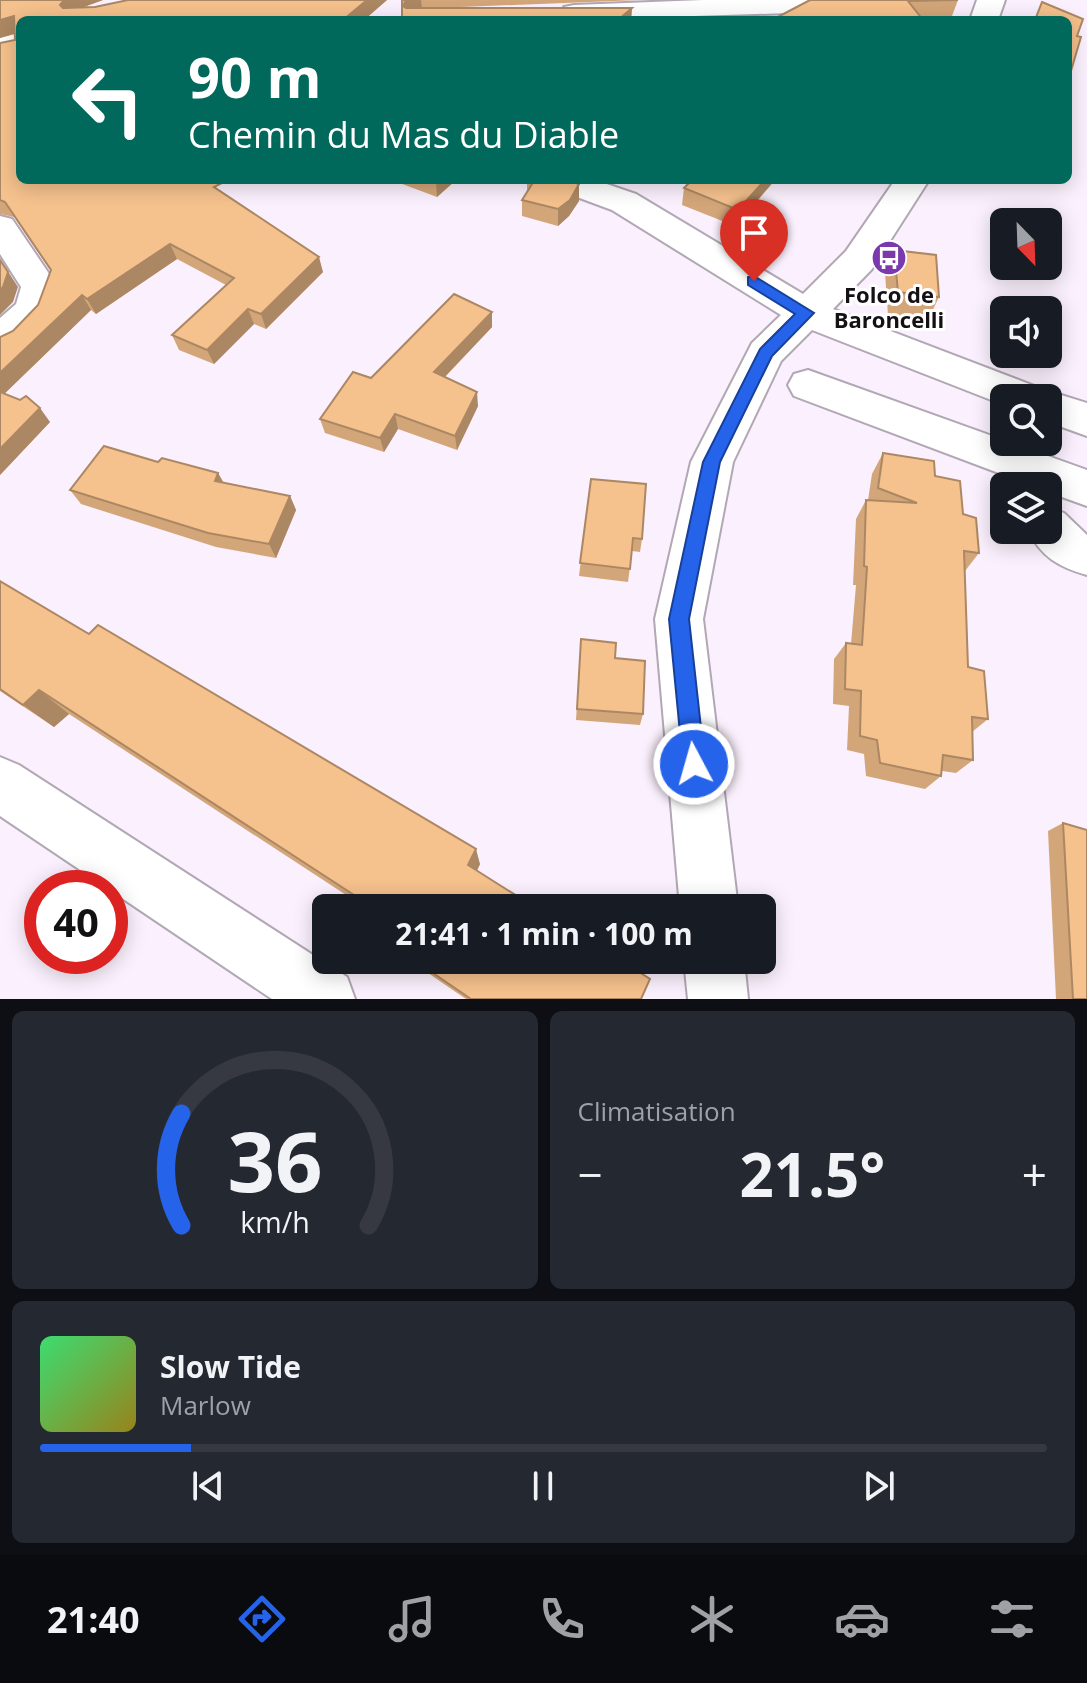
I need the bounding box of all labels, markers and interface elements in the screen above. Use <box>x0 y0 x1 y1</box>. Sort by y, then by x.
text: 90 m <box>188 38 322 114</box>
icon: left <box>56 48 160 152</box>
text: Chemin du Mas du Diable <box>188 110 619 159</box>
pin <box>720 199 788 281</box>
north arrow <box>990 208 1062 280</box>
map controls <box>990 208 1062 544</box>
icon: arrive <box>732 211 776 255</box>
bus stop icon: Folco de Baroncelli <box>870 239 908 277</box>
place label: Folco de Baroncelli <box>834 279 944 334</box>
button: sound <box>990 296 1062 368</box>
button: search <box>990 384 1062 456</box>
button: layers <box>990 472 1062 544</box>
position arrow <box>652 722 736 806</box>
speed limit sign: 40 <box>24 870 128 974</box>
text: 21:41 · 1 min · 100 m <box>395 913 693 954</box>
text: Climatisation <box>578 1093 736 1129</box>
text: 36 <box>227 1103 322 1216</box>
text: 21.5° <box>739 1133 885 1215</box>
text: − <box>578 1144 603 1204</box>
text: + <box>1022 1144 1047 1204</box>
text: km/h <box>240 1202 309 1241</box>
text: Slow Tide <box>160 1346 301 1387</box>
text: Marlow <box>160 1387 251 1423</box>
icon: previous <box>186 1464 230 1508</box>
icon: pause <box>521 1464 565 1508</box>
icon: next <box>857 1464 901 1508</box>
icon: directions <box>234 1591 290 1647</box>
icon: music <box>384 1591 440 1647</box>
icon: phone <box>534 1591 590 1647</box>
icon: climate <box>684 1591 740 1647</box>
icon: car <box>834 1591 890 1647</box>
icon: filters <box>984 1591 1040 1647</box>
text: 21:40 <box>47 1595 140 1644</box>

